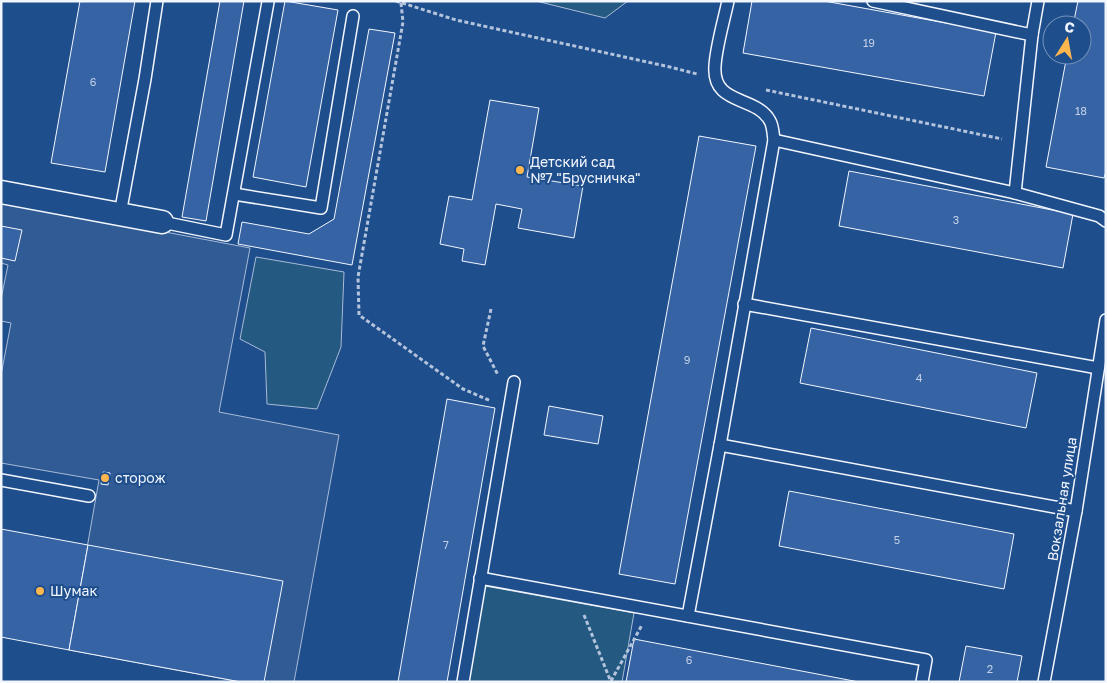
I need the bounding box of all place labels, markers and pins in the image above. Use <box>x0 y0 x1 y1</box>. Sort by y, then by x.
place label: Детский сад №7 "Брусничка" <box>530 153 641 186</box>
marker: Детский сад №7 "Брусничка" <box>514 164 526 176</box>
place label: сторож <box>115 469 166 486</box>
marker: сторож <box>99 472 111 484</box>
place label: Шумак <box>50 582 97 599</box>
marker: Шумак <box>34 585 46 597</box>

